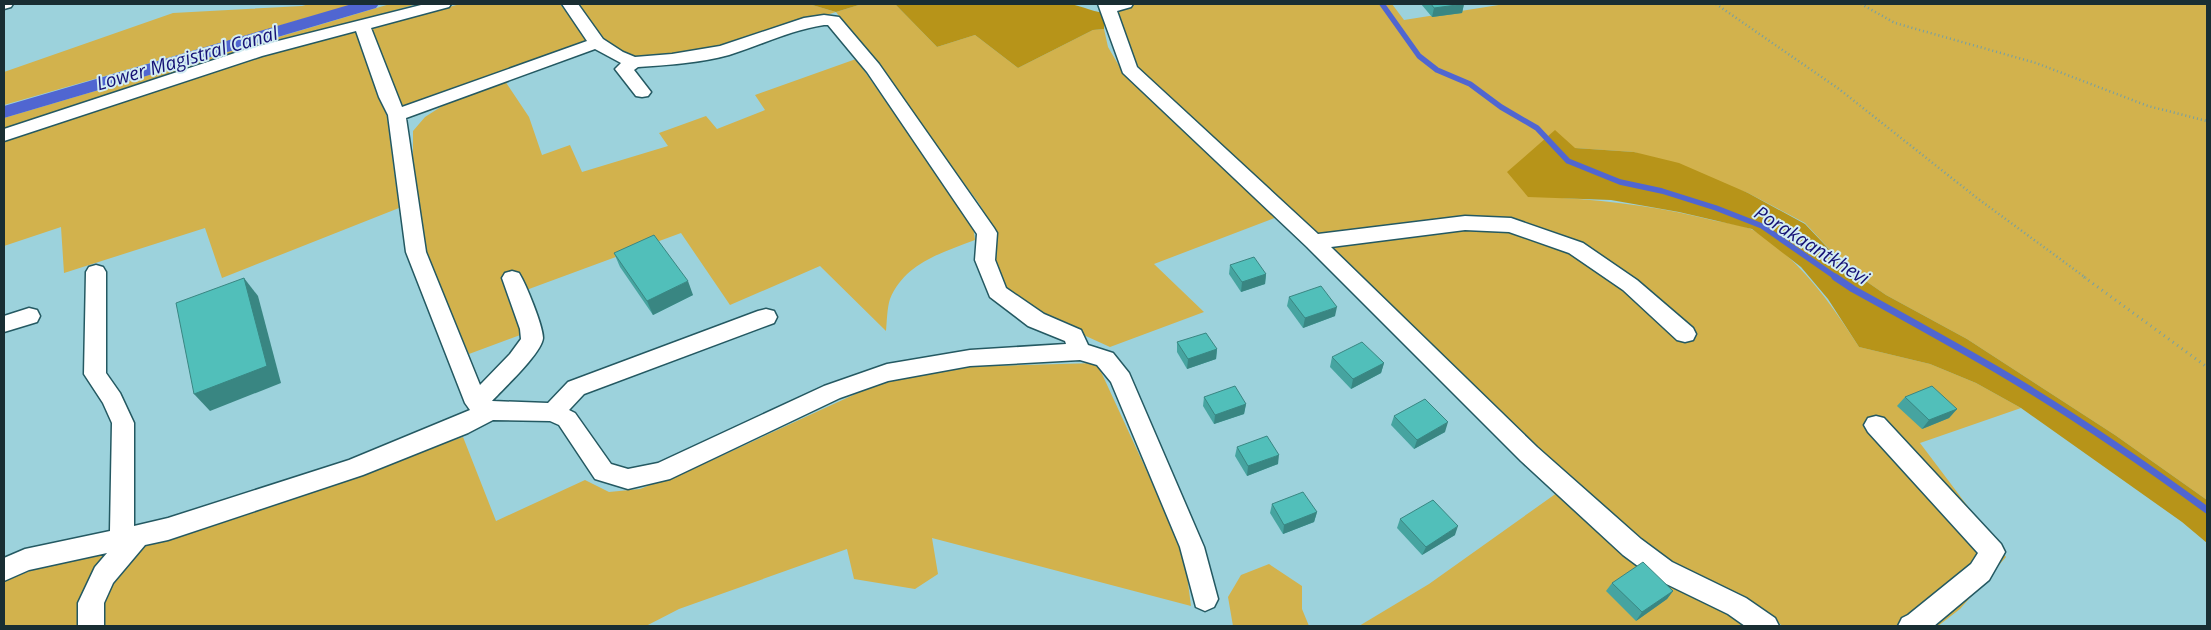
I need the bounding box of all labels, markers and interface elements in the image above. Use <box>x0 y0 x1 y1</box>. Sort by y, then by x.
water label: Lower Magistral Canal <box>93 19 282 96</box>
water label: Porakaantkhevi <box>1750 199 1875 291</box>

